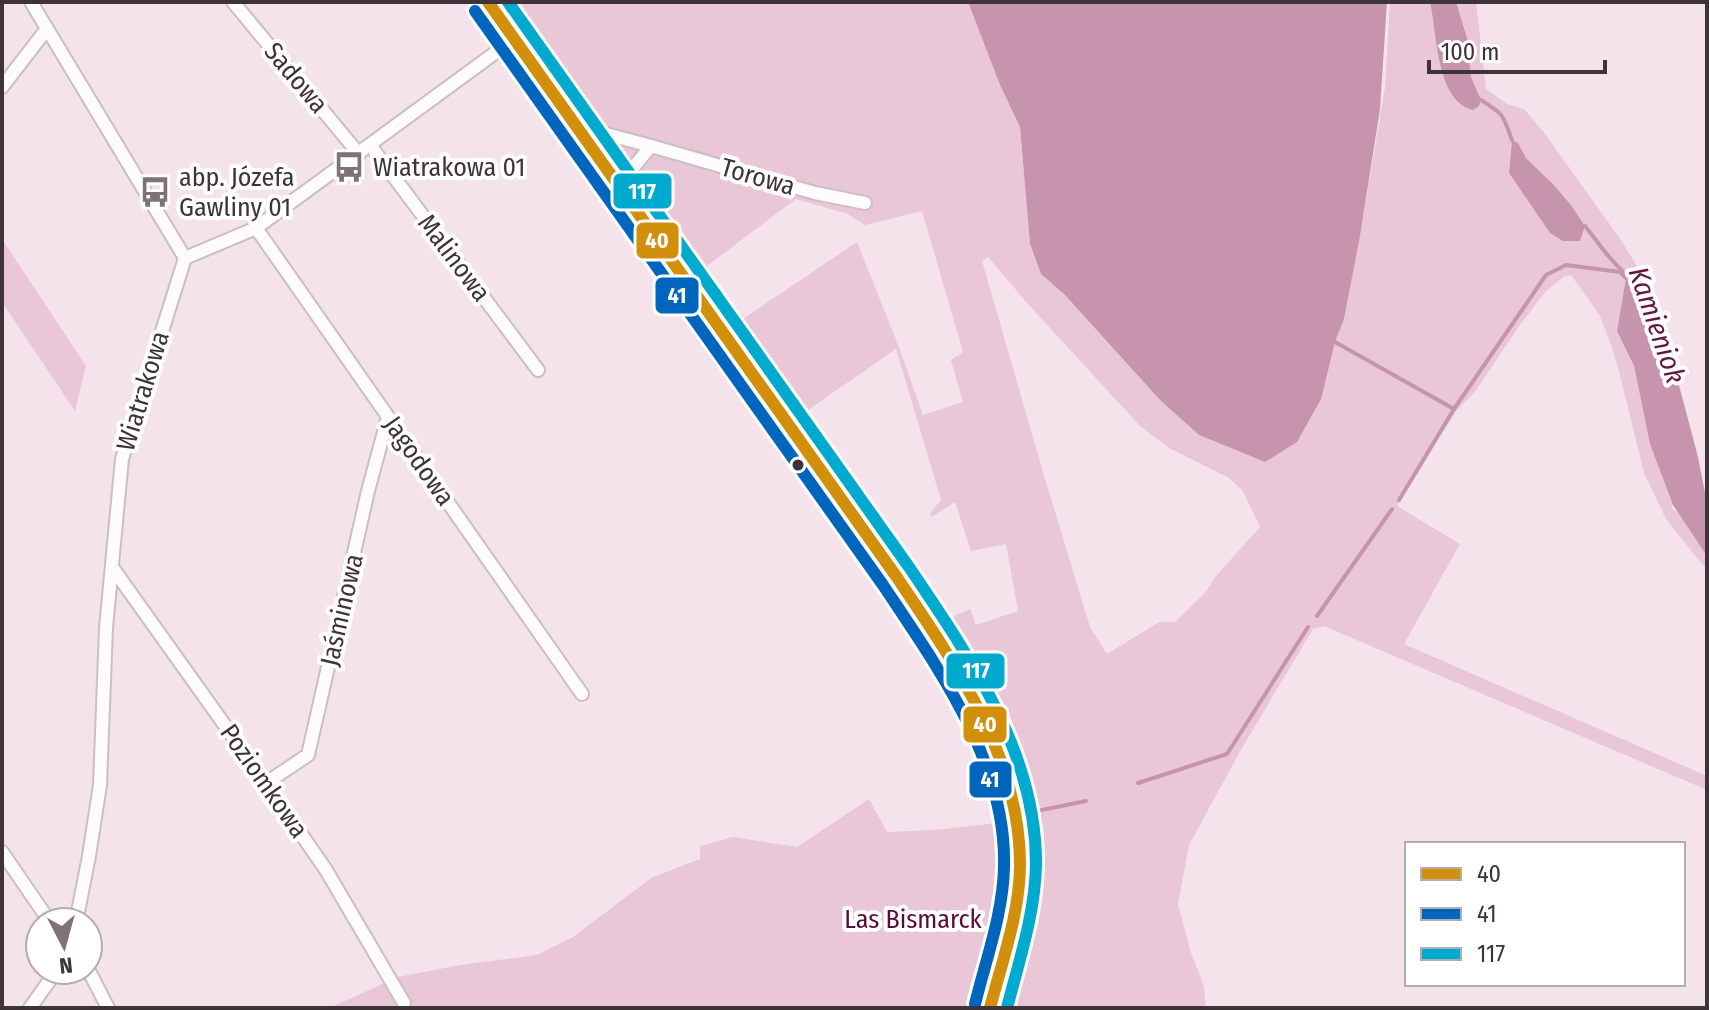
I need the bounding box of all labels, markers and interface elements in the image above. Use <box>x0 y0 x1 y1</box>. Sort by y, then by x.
scale bar <box>1429 24 1605 74</box>
street label: Sadowa <box>258 36 334 120</box>
text: 100 m <box>1441 38 1499 66</box>
bus stop icon: Wiatrakowa 01 <box>332 150 366 184</box>
place label: Wiatrakowa 01 <box>373 152 525 183</box>
street label: Torowa <box>717 152 799 202</box>
place label: abp. Józefa Gawliny 01 <box>179 162 294 223</box>
line badge: 117 <box>612 172 673 210</box>
bus stop icon: abp. Józefa Gawliny 01 <box>138 175 172 209</box>
text: 117 <box>628 178 656 205</box>
street label: Malinowa <box>411 208 497 308</box>
line badge: 40 <box>635 221 680 260</box>
text: 40 <box>645 227 669 254</box>
water label: Kamieniok <box>1622 262 1692 388</box>
line badge: 41 <box>654 276 700 315</box>
text: 41 <box>667 282 687 309</box>
street label: Wiatrakowa <box>110 328 176 454</box>
street label: Jagodowa <box>377 410 461 512</box>
unlabelled marker <box>790 457 806 473</box>
street label: Jaśminowa <box>314 551 370 669</box>
line badge: 117 <box>945 652 1006 690</box>
text: 117 <box>962 657 990 684</box>
line badge: 40 <box>962 705 1008 744</box>
text: 40 <box>973 711 997 738</box>
street label: Poziomkowa <box>214 718 314 844</box>
line badge: 41 <box>968 760 1013 799</box>
text: 41 <box>980 766 1000 793</box>
legend <box>1405 842 1685 986</box>
text: 40 <box>1477 860 1501 888</box>
text: 41 <box>1477 900 1497 928</box>
park label: Las Bismarck <box>844 904 983 935</box>
north arrow <box>24 906 104 986</box>
text: 117 <box>1477 940 1505 968</box>
text: N <box>58 951 74 980</box>

